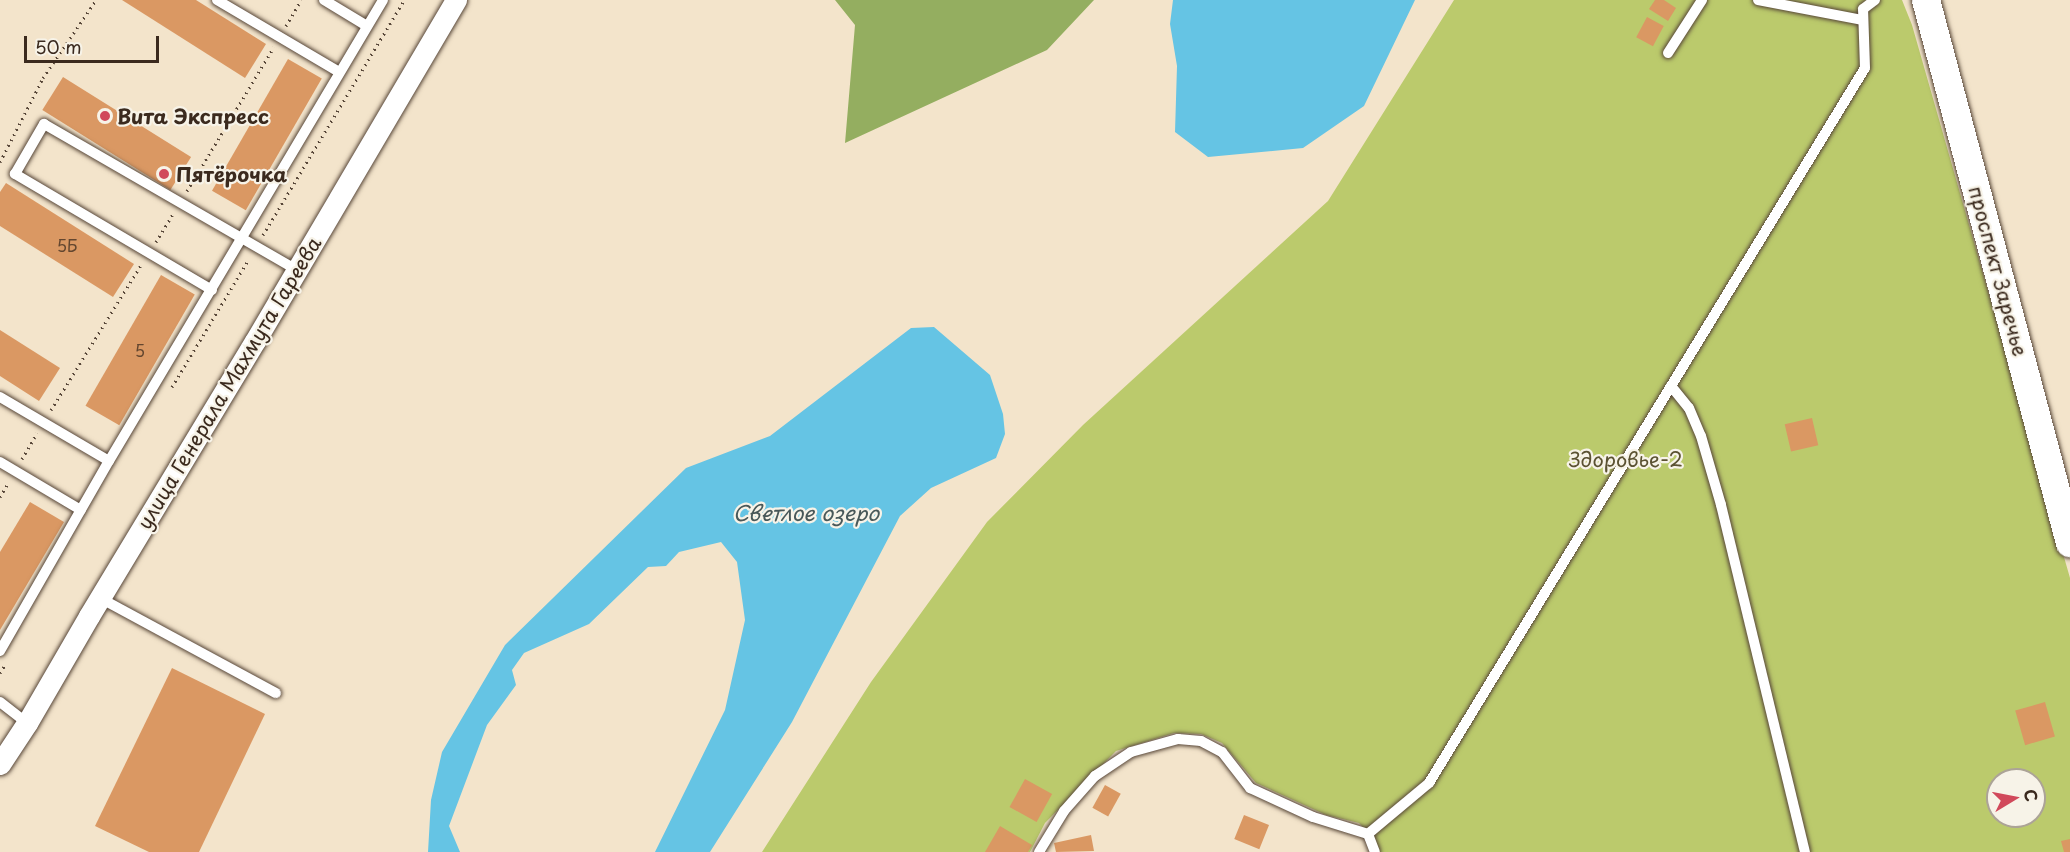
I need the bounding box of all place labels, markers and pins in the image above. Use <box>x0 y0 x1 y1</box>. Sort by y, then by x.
place label: Вита Экспресс <box>117 104 269 128</box>
marker: Вита Экспресс <box>98 109 112 123</box>
place label: Пятёрочка <box>176 162 287 186</box>
marker: Пятёрочка <box>157 167 171 181</box>

